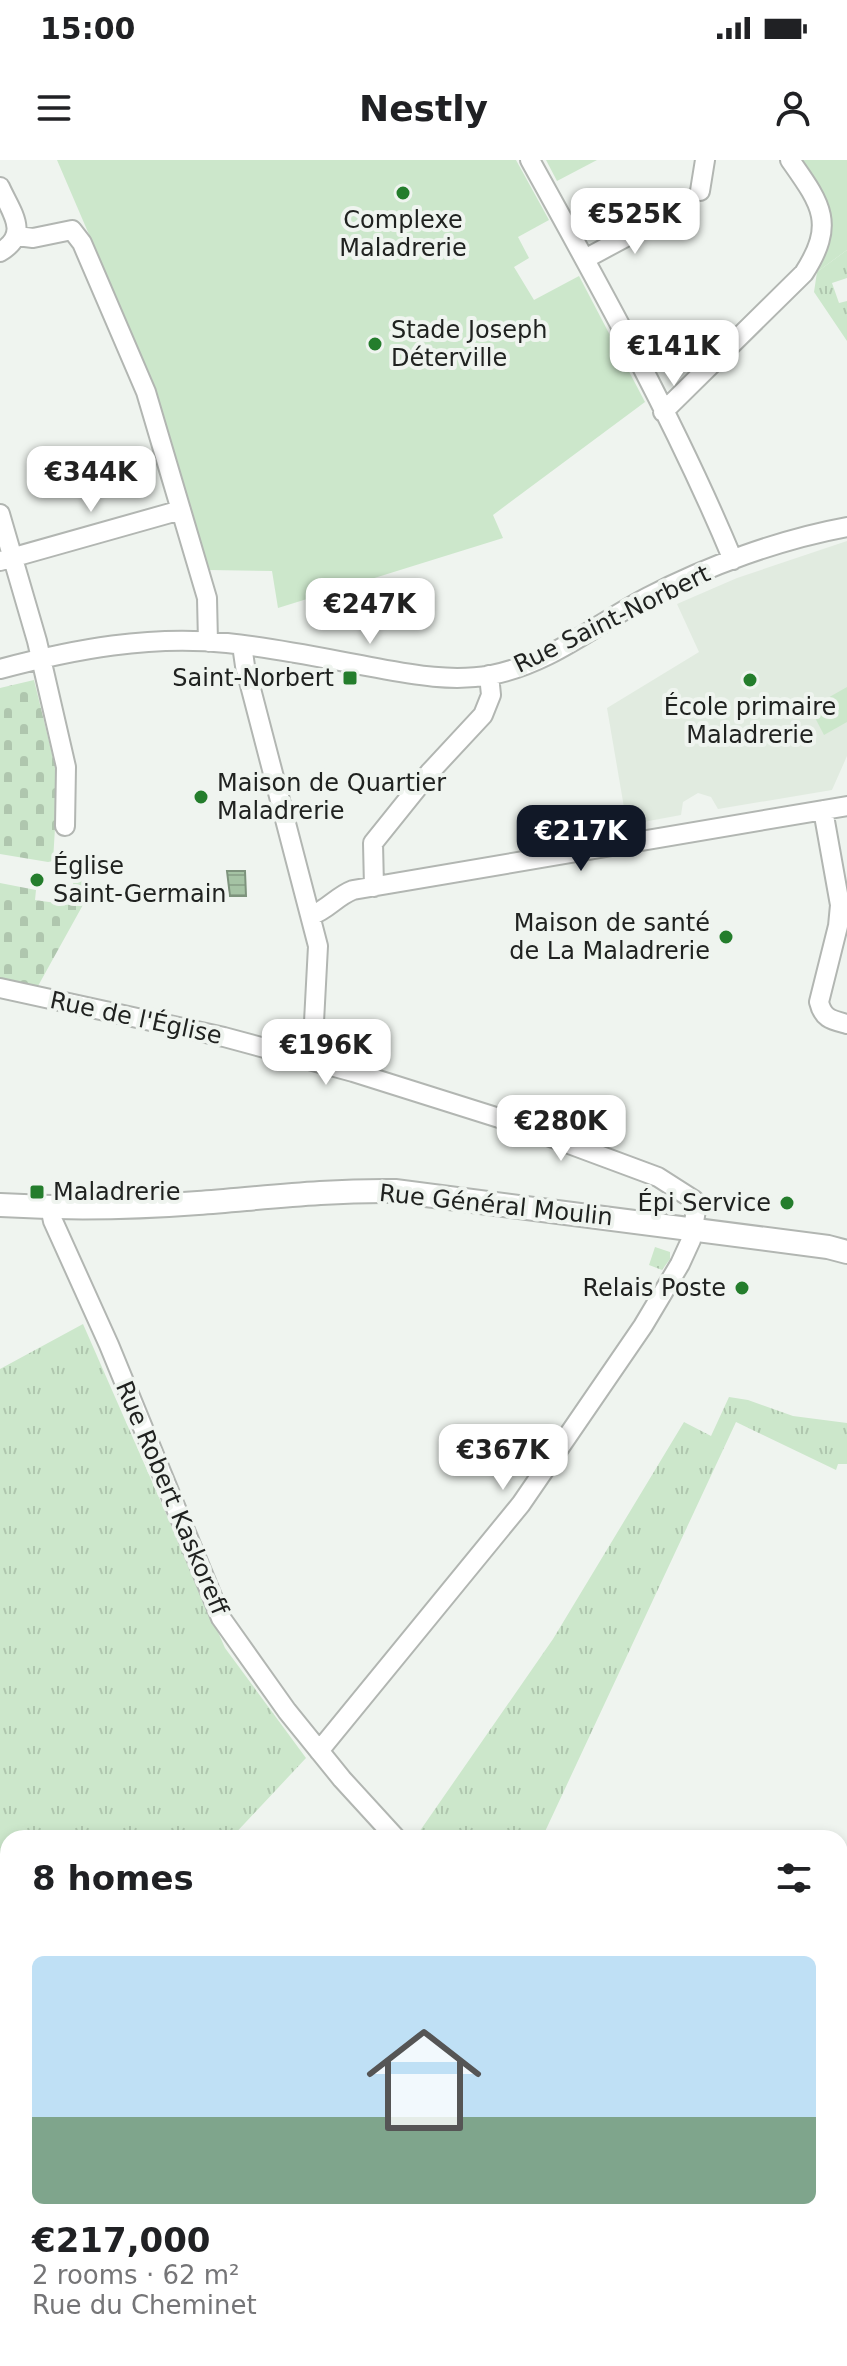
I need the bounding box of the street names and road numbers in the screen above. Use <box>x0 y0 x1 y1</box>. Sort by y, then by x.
street label: Rue Saint-Norbert <box>509 559 715 679</box>
street label: Rue de l'Église <box>47 985 225 1050</box>
street label: Rue Général Moulin <box>378 1179 614 1231</box>
street label: Rue Robert Kaskoreff <box>110 1377 234 1620</box>

